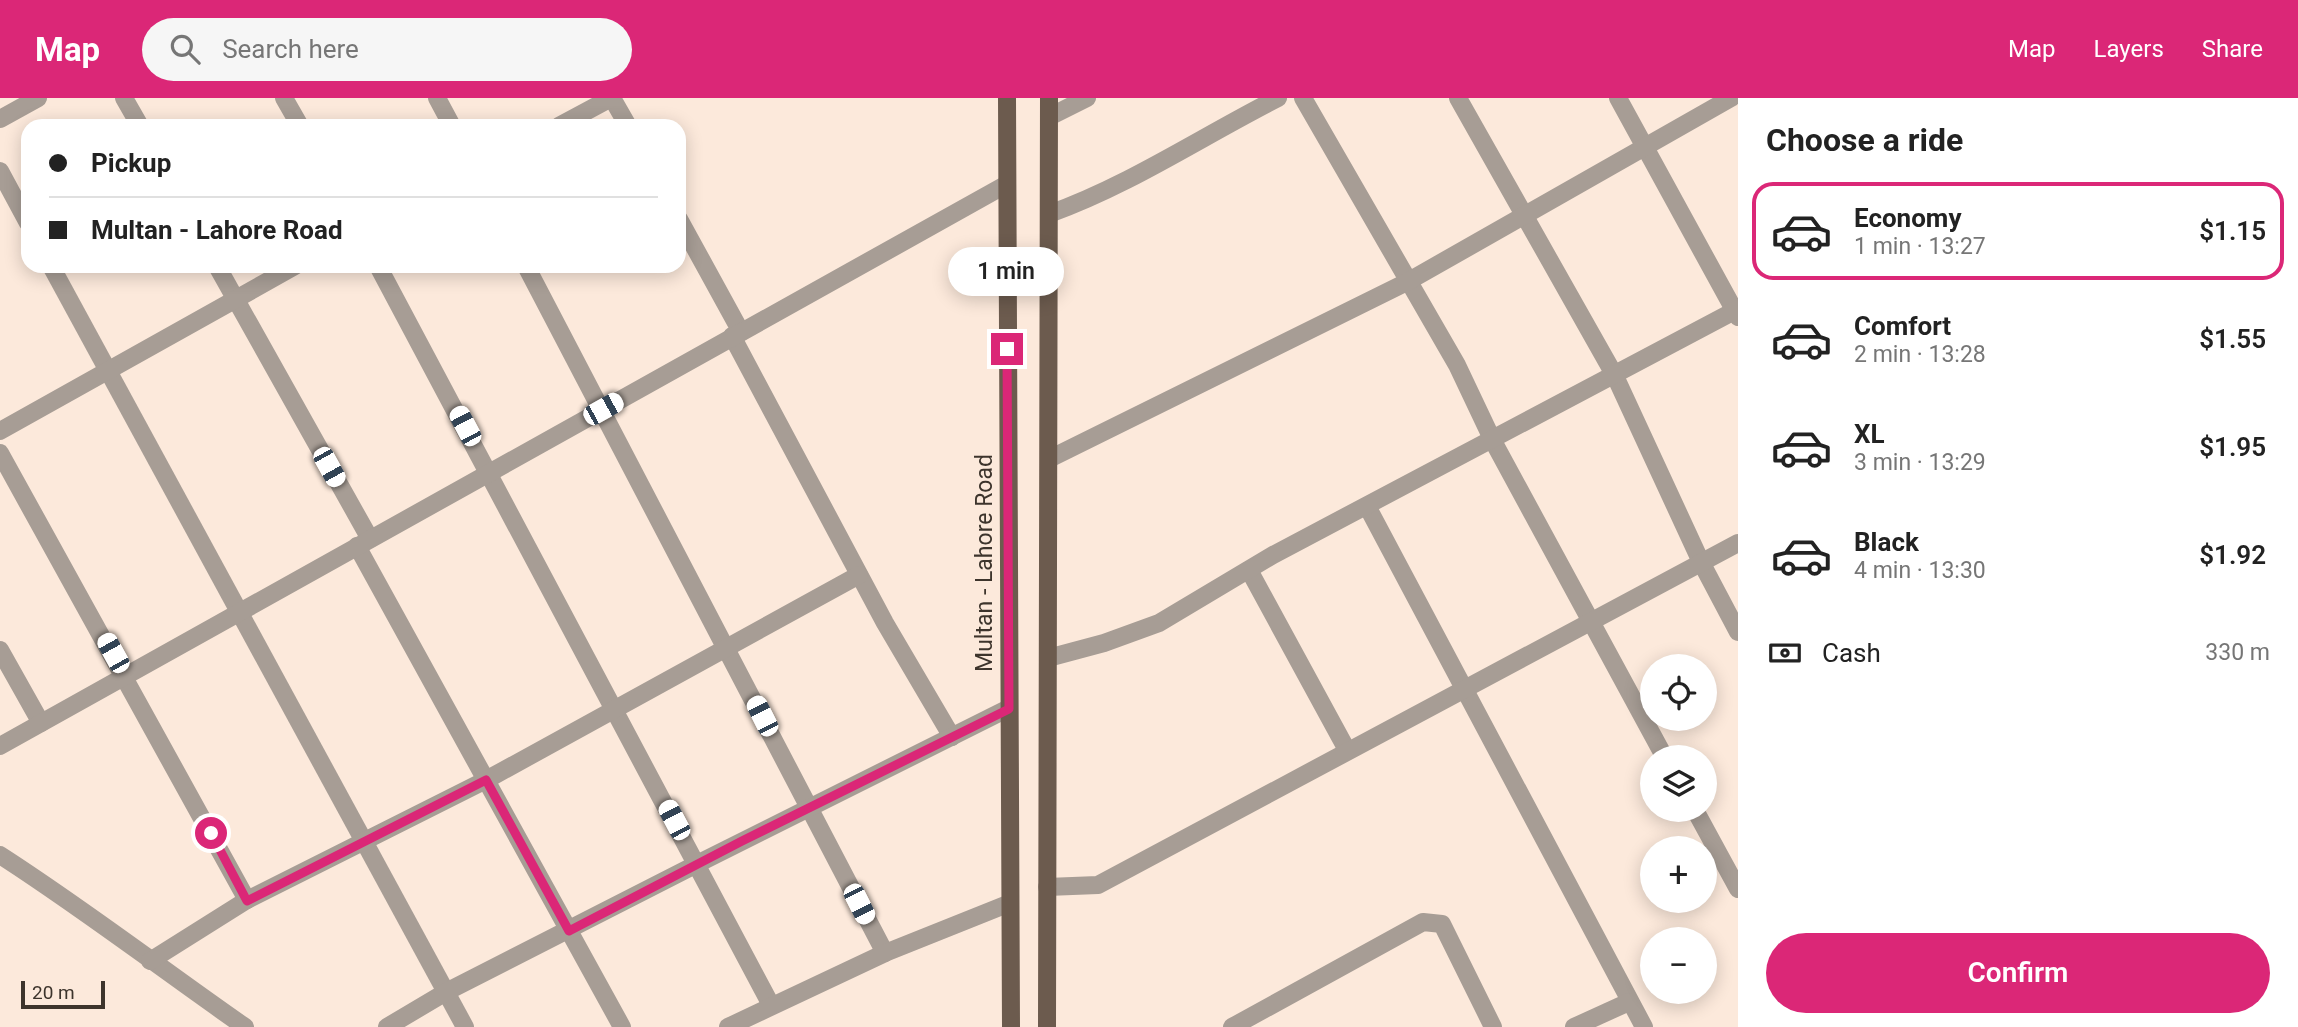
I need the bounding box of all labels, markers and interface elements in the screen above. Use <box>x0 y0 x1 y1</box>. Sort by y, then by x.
search box <box>142 18 632 81</box>
text: Map <box>35 30 100 69</box>
icon: search <box>166 30 204 68</box>
text: Search here <box>222 34 359 64</box>
text: Map <box>2008 35 2056 63</box>
text: Layers <box>2094 35 2164 63</box>
text: Share <box>2202 35 2263 63</box>
text: Choose a ride <box>1766 121 1963 159</box>
text: Pickup <box>91 148 171 178</box>
icon: car <box>1770 200 1833 263</box>
text: Economy <box>1854 203 1961 233</box>
text: Multan - Lahore Road <box>91 215 343 245</box>
text: $1.15 <box>2199 216 2266 246</box>
text: 1 min · 13:27 <box>1854 233 1986 260</box>
callout: 1 min <box>949 247 1065 296</box>
text: 1 min <box>977 258 1035 285</box>
icon: car <box>1770 308 1833 371</box>
text: Comfort <box>1854 311 1951 341</box>
text: $1.55 <box>2199 324 2266 354</box>
route end <box>991 333 1023 365</box>
text: 2 min · 13:28 <box>1854 341 1986 368</box>
car <box>580 390 627 428</box>
car <box>446 403 485 449</box>
icon: car <box>1770 416 1833 479</box>
text: XL <box>1854 419 1885 449</box>
text: $1.95 <box>2199 432 2266 462</box>
car <box>310 444 349 490</box>
text: 3 min · 13:29 <box>1854 449 1986 476</box>
street label: Multan - Lahore Road <box>971 454 998 672</box>
icon: car <box>1770 524 1833 587</box>
text: Black <box>1854 527 1919 557</box>
text: $1.92 <box>2199 540 2266 570</box>
text: 4 min · 13:30 <box>1854 557 1986 584</box>
car <box>94 630 133 676</box>
icon: cash <box>1766 634 1804 672</box>
text: Cash <box>1822 638 1881 668</box>
text: 330 m <box>2205 639 2270 666</box>
map controls <box>1640 654 1717 1004</box>
button: locate <box>1640 654 1717 731</box>
car <box>744 693 781 739</box>
button: layers <box>1640 745 1717 822</box>
car <box>655 797 694 843</box>
route start <box>195 817 227 849</box>
button: + <box>1640 836 1717 913</box>
car <box>841 881 878 927</box>
button: − <box>1640 927 1717 1004</box>
button: Confirm <box>1766 933 2270 1013</box>
scale bar <box>21 978 105 1010</box>
text: 20 m <box>32 981 75 1004</box>

